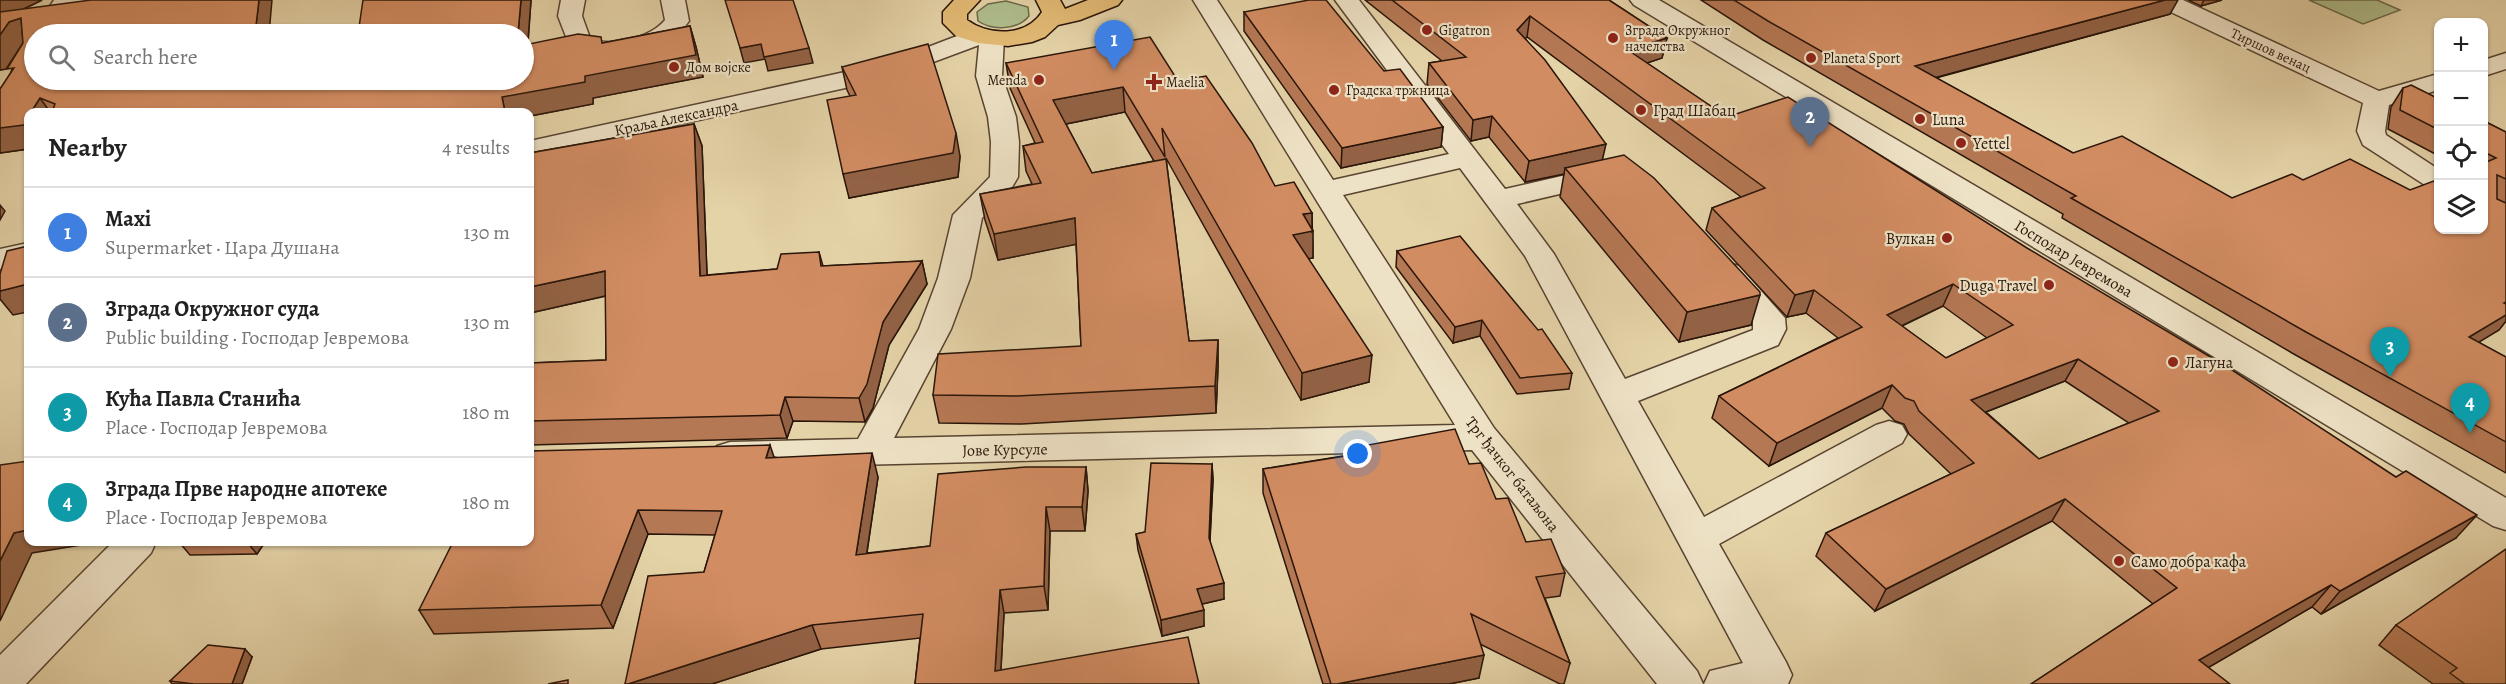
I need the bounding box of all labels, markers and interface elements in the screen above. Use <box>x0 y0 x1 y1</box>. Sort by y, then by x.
map controls <box>2434 18 2488 234</box>
button: + <box>2434 18 2488 72</box>
pin: 1 <box>1094 20 1134 70</box>
place label: Gigatron <box>1439 21 1490 40</box>
place label: Зграда Окружног начелства <box>1625 21 1730 56</box>
marker: Gigatron <box>1420 23 1434 37</box>
search box <box>24 24 534 90</box>
street label: Тиршов венац <box>2228 24 2314 77</box>
marker: Зграда Окружног начелства <box>1606 31 1620 45</box>
icon: search <box>45 41 78 74</box>
text: Search here <box>93 42 198 72</box>
place label: Planeta Sport <box>1823 49 1901 68</box>
marker: Planeta Sport <box>1804 51 1818 65</box>
place label: Дом војске <box>686 58 751 77</box>
marker: Дом војске <box>667 60 681 74</box>
place label: Menda <box>987 71 1027 90</box>
button: − <box>2434 72 2488 126</box>
marker: Menda <box>1032 73 1046 87</box>
place label: Maelia <box>1166 73 1205 92</box>
marker: Maelia <box>1147 75 1161 89</box>
place label: Градска тржница <box>1346 81 1450 100</box>
marker: Градска тржница <box>1327 83 1341 97</box>
street label: Краља Александра <box>612 94 741 142</box>
pin: 2 <box>1790 98 1830 147</box>
place label: Град Шабац <box>1653 100 1736 122</box>
marker: Град Шабац <box>1634 103 1648 117</box>
place label: Luna <box>1932 109 1966 131</box>
marker: Luna <box>1913 112 1927 126</box>
button: locate <box>2434 126 2488 180</box>
text: Nearby <box>48 130 127 165</box>
place label: Yettel <box>1972 133 2010 155</box>
text: 4 results <box>442 134 510 161</box>
marker: Yettel <box>1954 136 1968 150</box>
button: layers <box>2434 180 2488 234</box>
text: Maxi <box>105 204 151 234</box>
street label: Господар Јевремова <box>2010 215 2137 303</box>
text: 1 <box>64 219 71 246</box>
text: 130 m <box>464 219 510 246</box>
place label: Вулкан <box>1886 228 1935 250</box>
marker: Вулкан <box>1940 231 1954 245</box>
text: Supermarket · Цара Душана <box>105 234 340 261</box>
place label: Duga Travel <box>1959 275 2037 297</box>
marker: Duga Travel <box>2042 278 2056 292</box>
text: Зграда Окружног суда <box>105 294 319 324</box>
text: 2 <box>63 309 72 336</box>
text: 130 m <box>464 309 510 336</box>
text: Public building · Господар Јевремова <box>105 324 409 351</box>
pin: 3 <box>2370 328 2410 377</box>
place label: Лагуна <box>2185 352 2234 374</box>
marker: Лагуна <box>2166 355 2180 369</box>
text: Кућа Павла Станића <box>105 384 301 414</box>
pin: 4 <box>2450 384 2490 433</box>
text: 3 <box>63 399 72 426</box>
text: 180 m <box>462 399 510 426</box>
street label: Трг ђачког батаљона <box>1460 412 1565 538</box>
text: Place · Господар Јевремова <box>105 414 328 441</box>
street label: Јове Курсуле <box>962 438 1048 462</box>
your location <box>1343 439 1372 468</box>
text: Зграда Прве народне апотеке <box>105 474 388 504</box>
text: 4 <box>63 489 72 516</box>
text: 180 m <box>462 489 510 516</box>
text: Place · Господар Јевремова <box>105 504 328 531</box>
place label: Само добра кафа <box>2131 551 2247 573</box>
marker: Само добра кафа <box>2112 554 2126 568</box>

